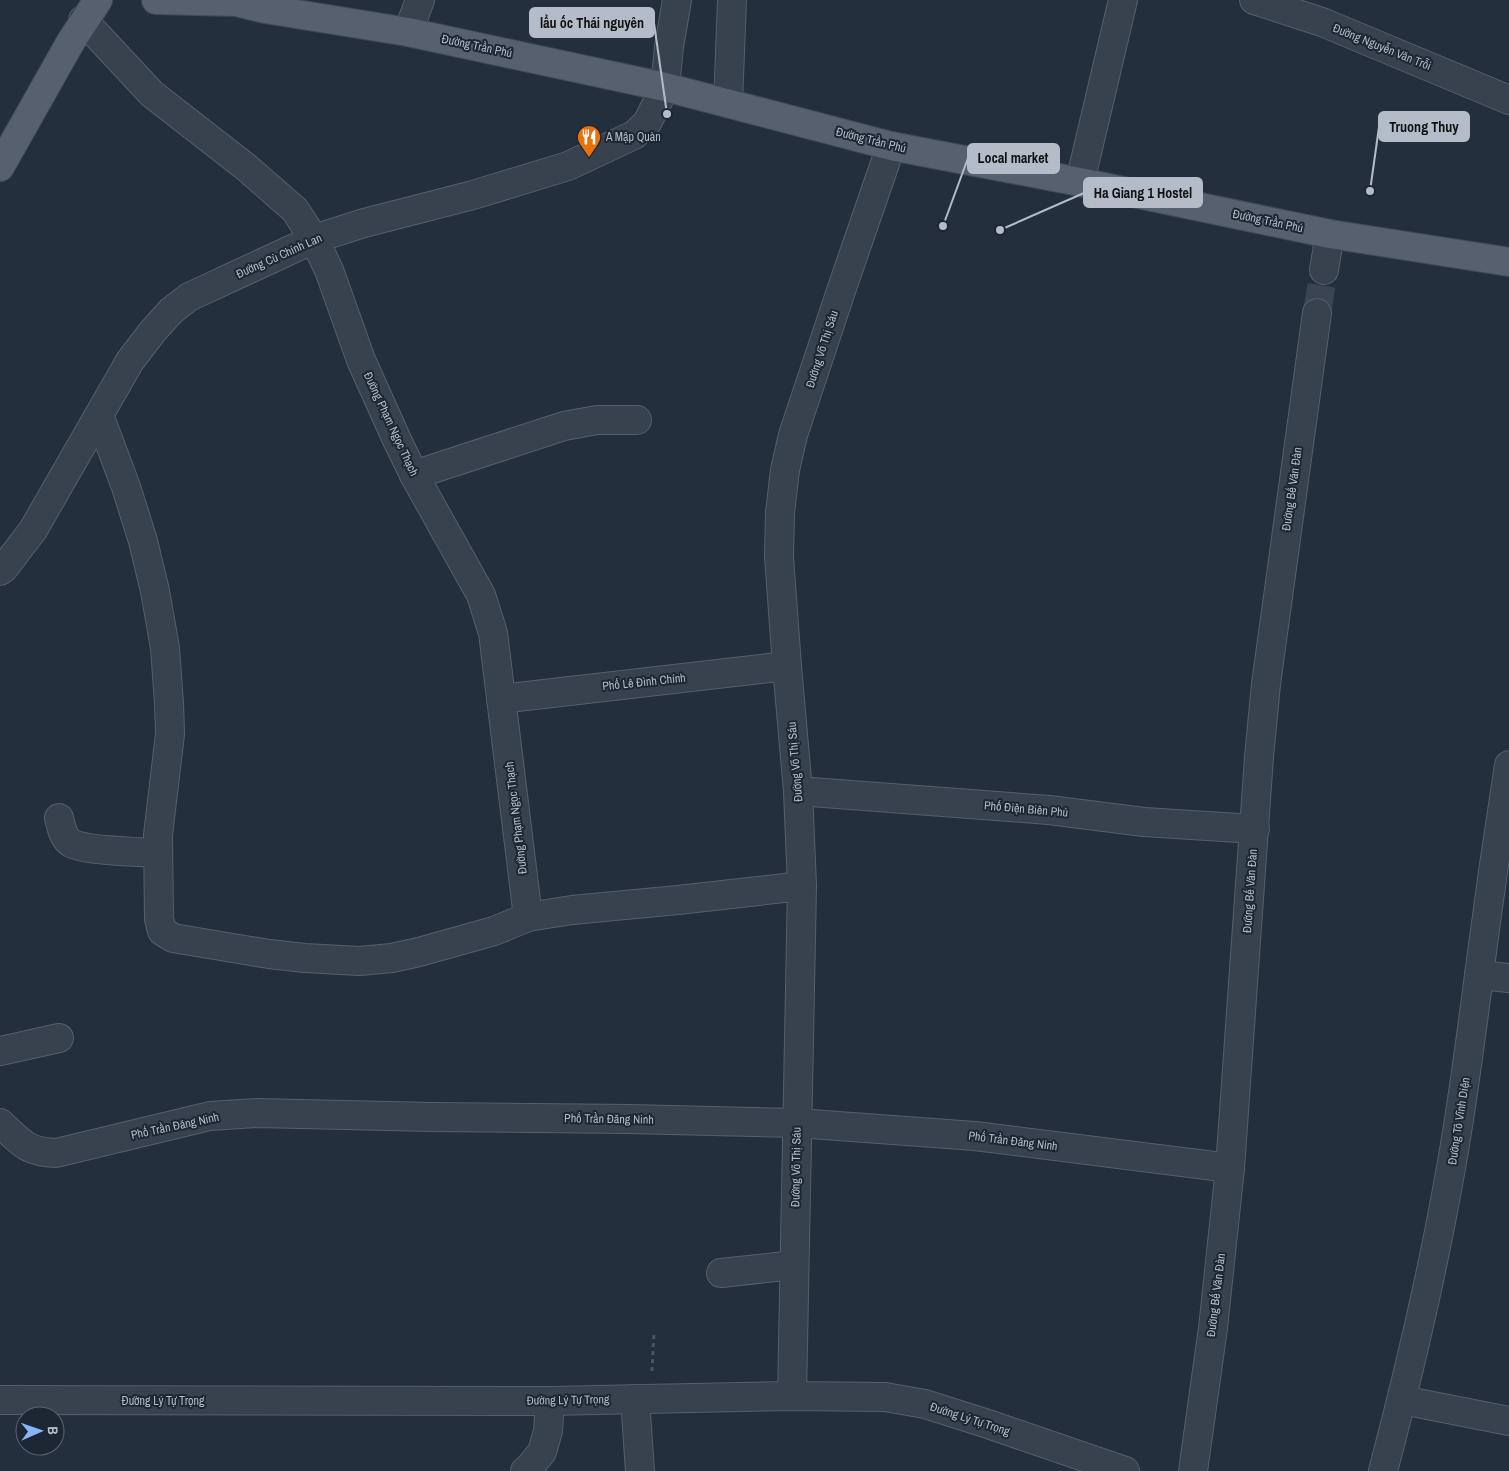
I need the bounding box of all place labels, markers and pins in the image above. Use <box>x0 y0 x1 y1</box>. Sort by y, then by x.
callout: lẩu ốc Thái nguyên <box>530 8 654 37</box>
callout: Truong Thuy <box>1379 112 1469 141</box>
restaurant icon: A Mập Quàn <box>576 124 602 158</box>
place label: A Mập Quàn <box>605 129 661 145</box>
callout: Local market <box>968 144 1059 173</box>
callout: Ha Giang 1 Hostel <box>1084 178 1202 207</box>

